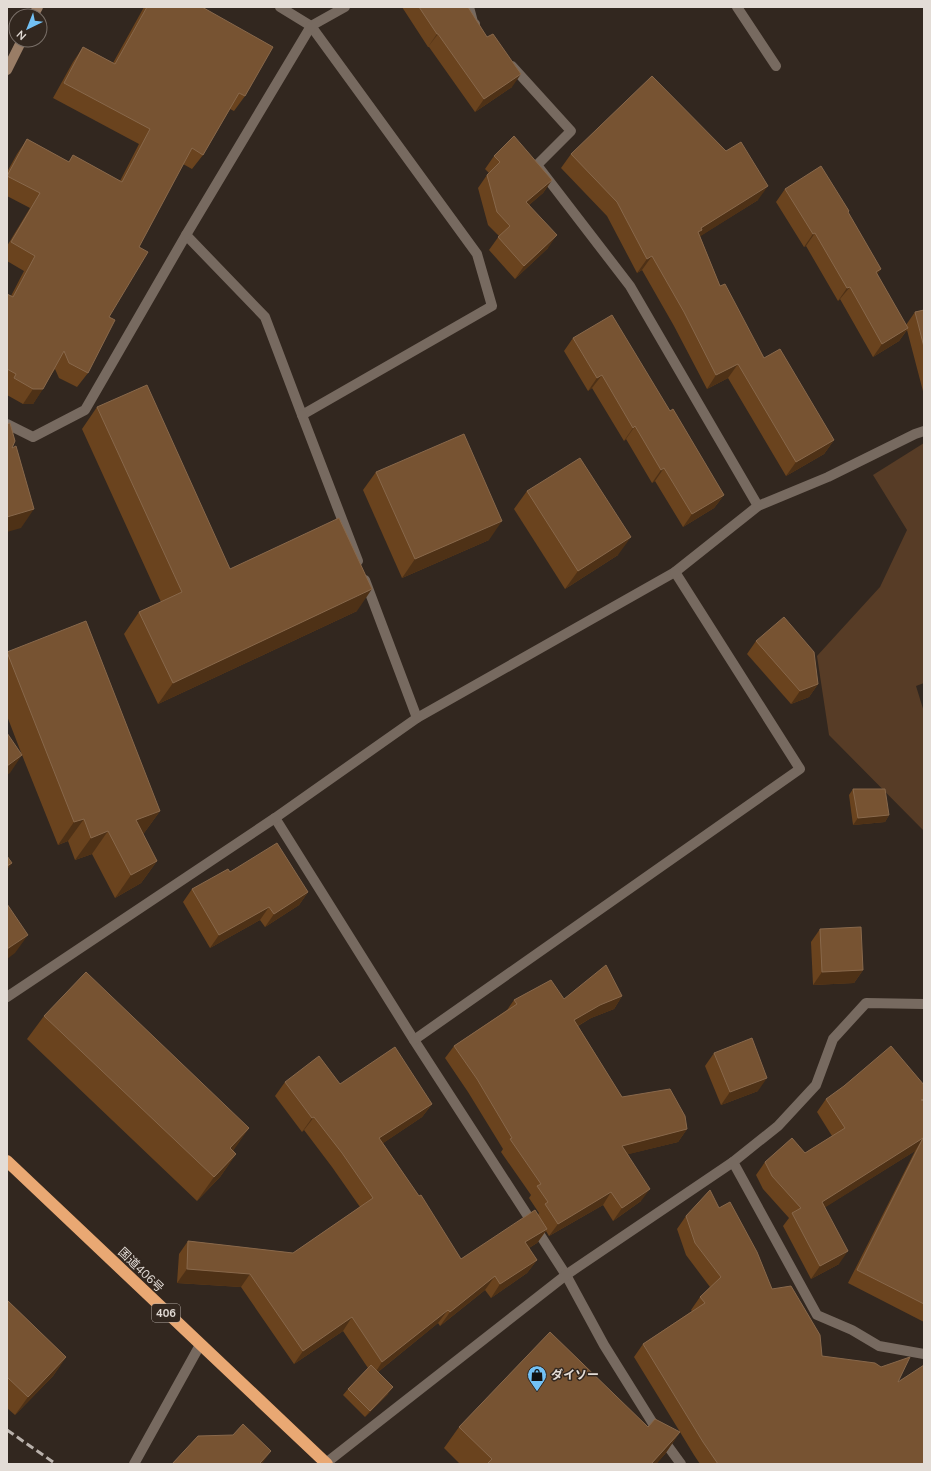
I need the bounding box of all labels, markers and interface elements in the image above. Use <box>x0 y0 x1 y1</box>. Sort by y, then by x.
north arrow <box>8 8 48 48</box>
text: N <box>13 27 30 43</box>
street label: 国道406号 <box>115 1244 167 1296</box>
road number: 406 <box>152 1304 180 1322</box>
shop icon: ダイソー <box>526 1364 548 1392</box>
place label: ダイソー <box>551 1367 599 1383</box>

